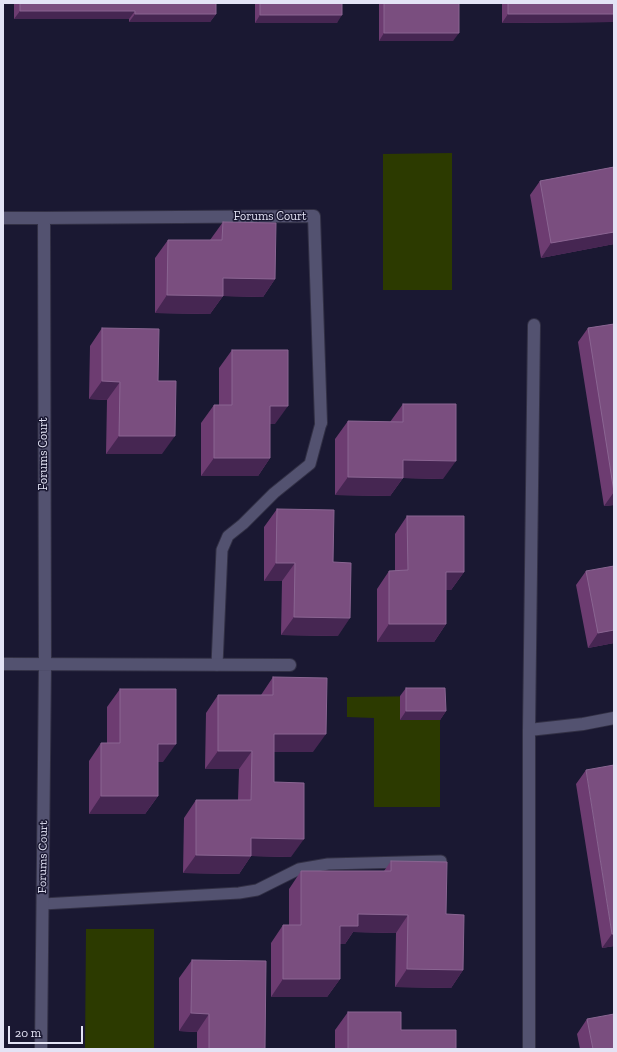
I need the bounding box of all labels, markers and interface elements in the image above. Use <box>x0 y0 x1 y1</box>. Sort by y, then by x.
street label: Forums Court <box>234 210 306 224</box>
street label: Forums Court <box>37 418 51 490</box>
street label: Forums Court <box>35 820 51 894</box>
scale bar <box>10 1018 85 1044</box>
text: 20 m <box>15 1026 41 1040</box>

